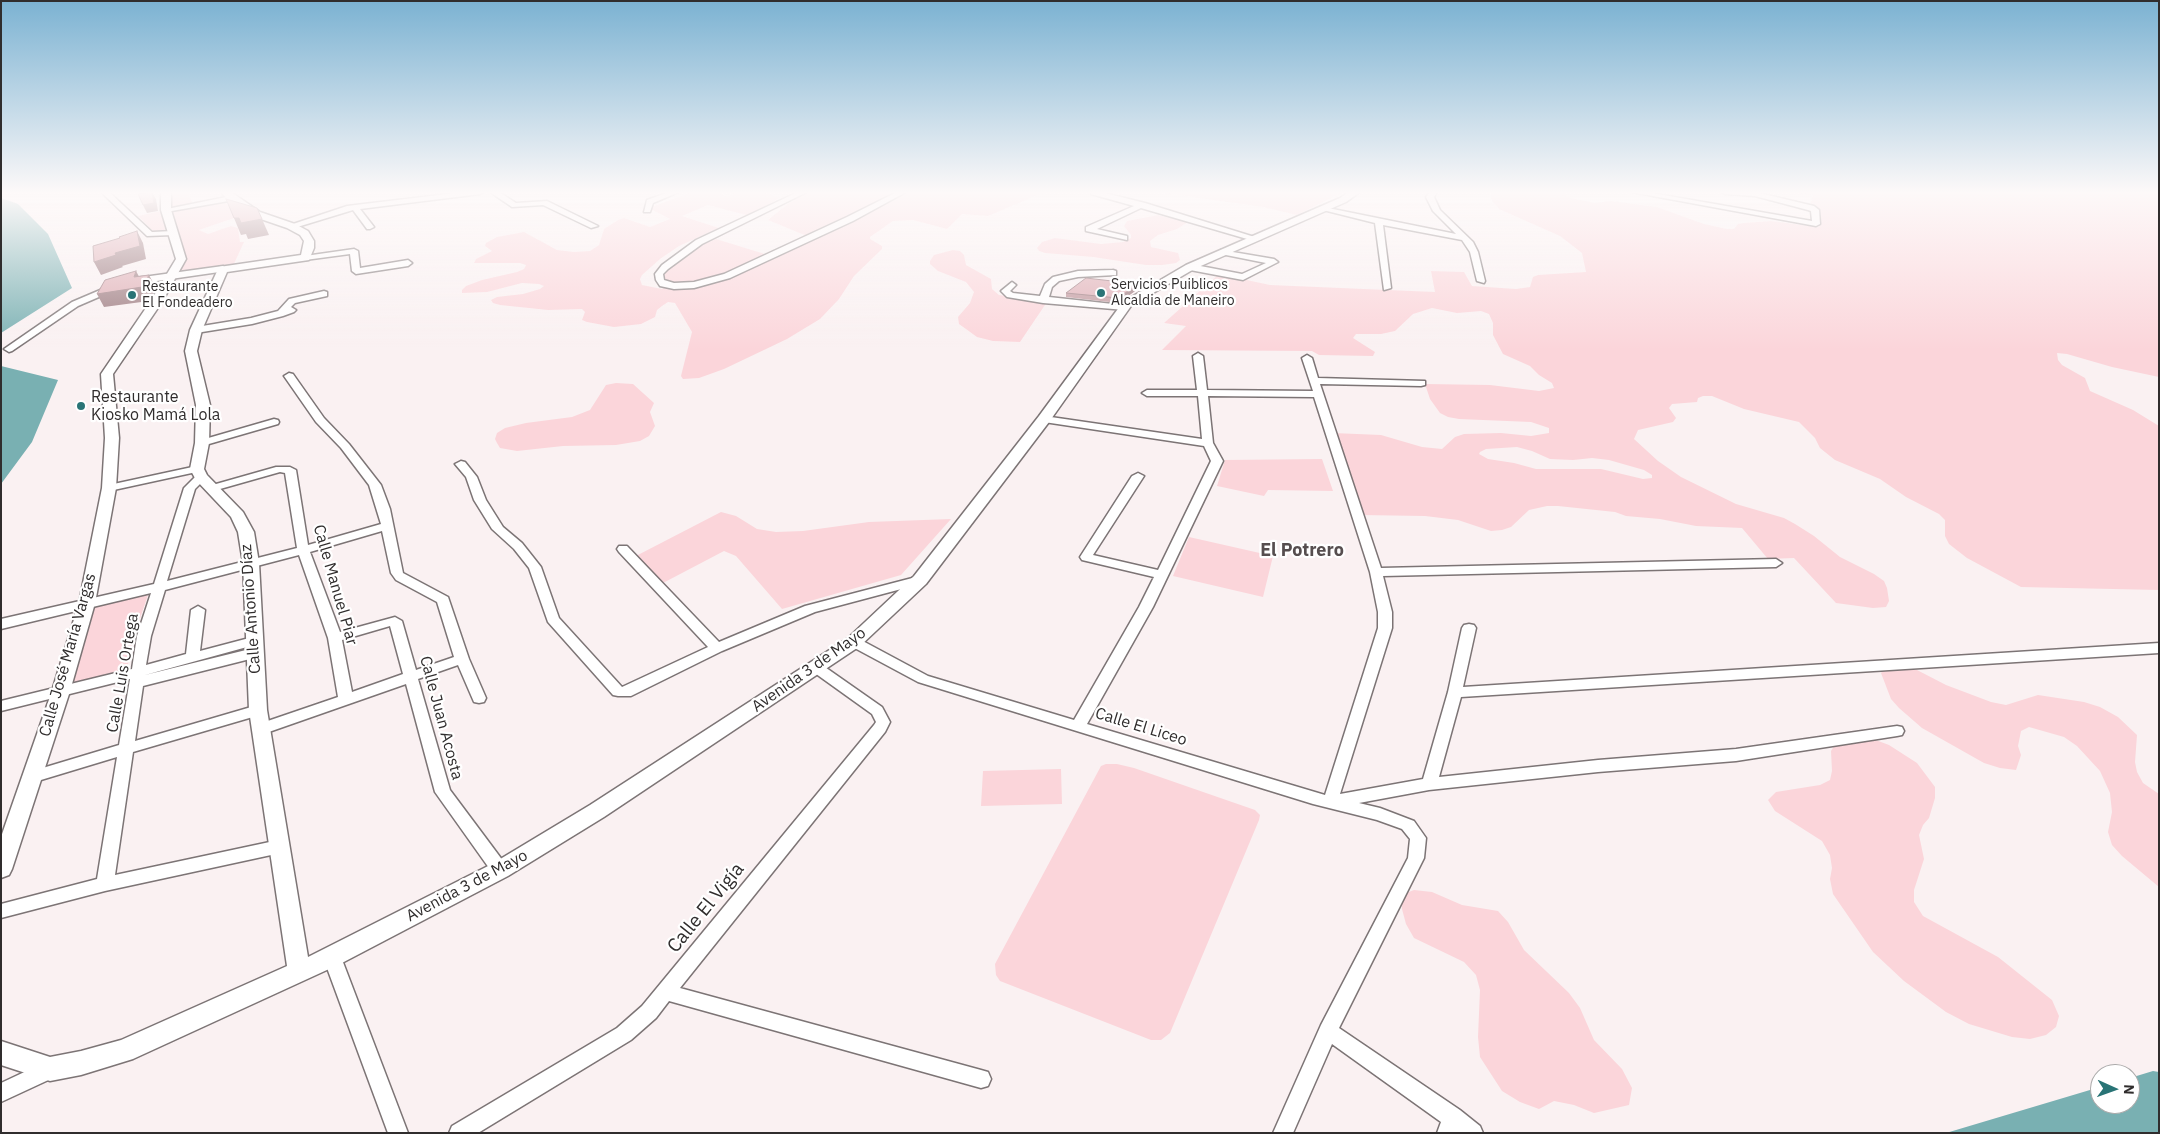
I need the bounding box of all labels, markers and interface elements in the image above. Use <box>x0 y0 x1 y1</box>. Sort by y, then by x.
place label: Servicios Puiblicos Alcaldia de Maneiro <box>1111 277 1235 310</box>
place label: Restaurante El Fondeadero <box>142 279 233 312</box>
marker: Servicios Puiblicos Alcaldia de Maneiro <box>1095 287 1107 299</box>
marker: Restaurante El Fondeadero <box>126 289 138 301</box>
place label: Restaurante Kiosko Mamá Lola <box>91 387 220 425</box>
marker: Restaurante Kiosko Mamá Lola <box>75 400 87 412</box>
street label: Calle Manuel Piar <box>309 523 361 647</box>
district label: El Potrero <box>1260 540 1344 562</box>
street label: Calle Antonio Díaz <box>237 543 265 675</box>
street label: Calle José María Vargas <box>35 571 101 739</box>
street label: Calle Luis Ortega <box>103 612 143 734</box>
street label: Avenida 3 de Mayo <box>748 624 870 716</box>
street label: Calle Juan Acosta <box>415 654 467 782</box>
street label: Calle El Liceo <box>1093 704 1189 750</box>
street label: Avenida 3 de Mayo <box>403 846 531 926</box>
street label: Calle El Vigía <box>663 858 749 958</box>
north arrow <box>2090 1064 2140 1114</box>
text: N <box>2120 1084 2138 1095</box>

